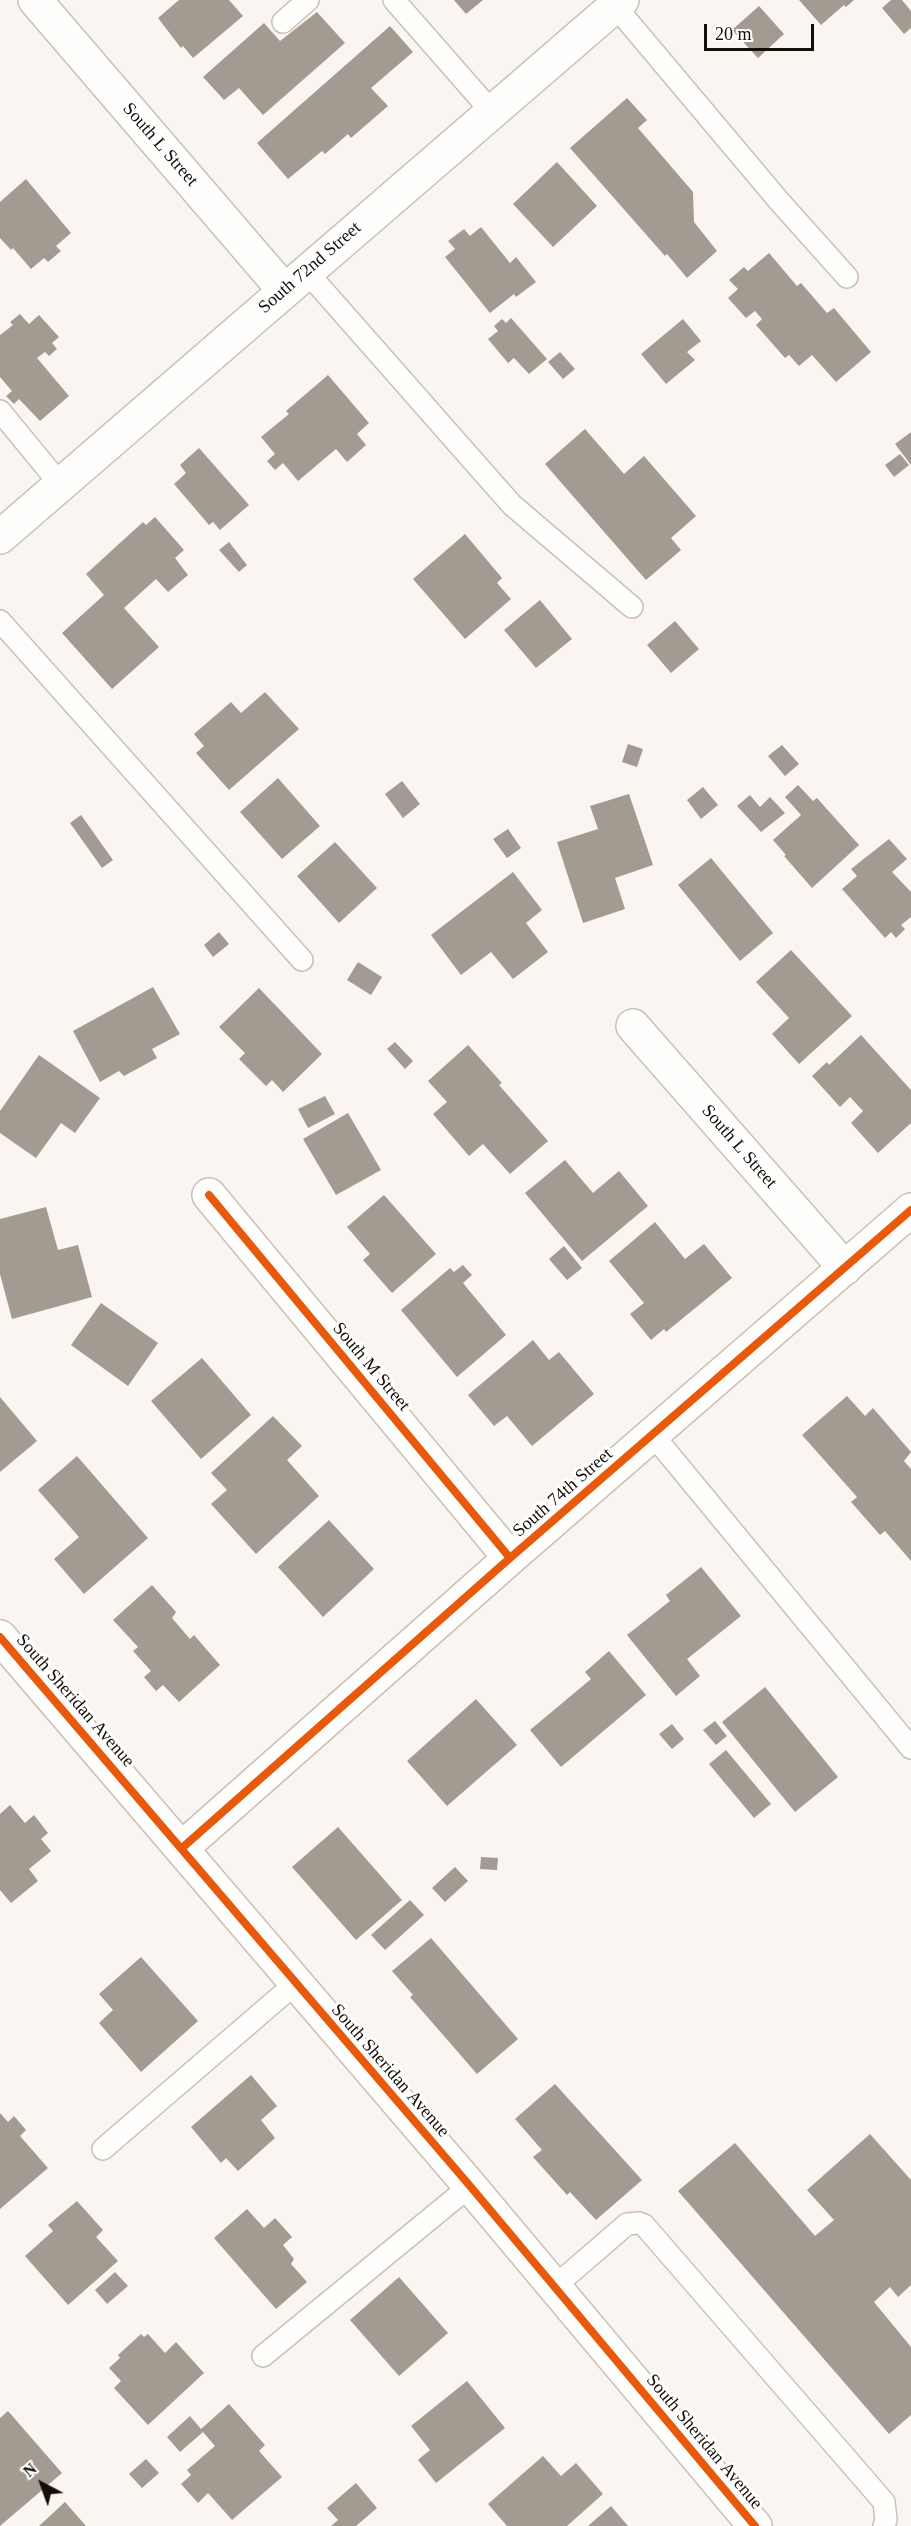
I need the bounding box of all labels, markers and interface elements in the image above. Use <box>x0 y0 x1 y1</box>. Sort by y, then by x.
scale bar <box>707 12 816 50</box>
text: 20 m <box>715 24 752 44</box>
street label: South L Street <box>118 99 202 191</box>
street label: South 72nd Street <box>254 218 366 318</box>
street label: South L Street <box>697 1101 781 1193</box>
street label: South M Street <box>328 1318 414 1416</box>
street label: South 74th Street <box>509 1444 617 1542</box>
street label: South Sheridan Avenue <box>11 1630 139 1772</box>
street label: South Sheridan Avenue <box>326 2000 454 2142</box>
street label: South Sheridan Avenue <box>641 2370 767 2514</box>
north arrow <box>12 2454 72 2514</box>
text: N <box>20 2460 40 2480</box>

